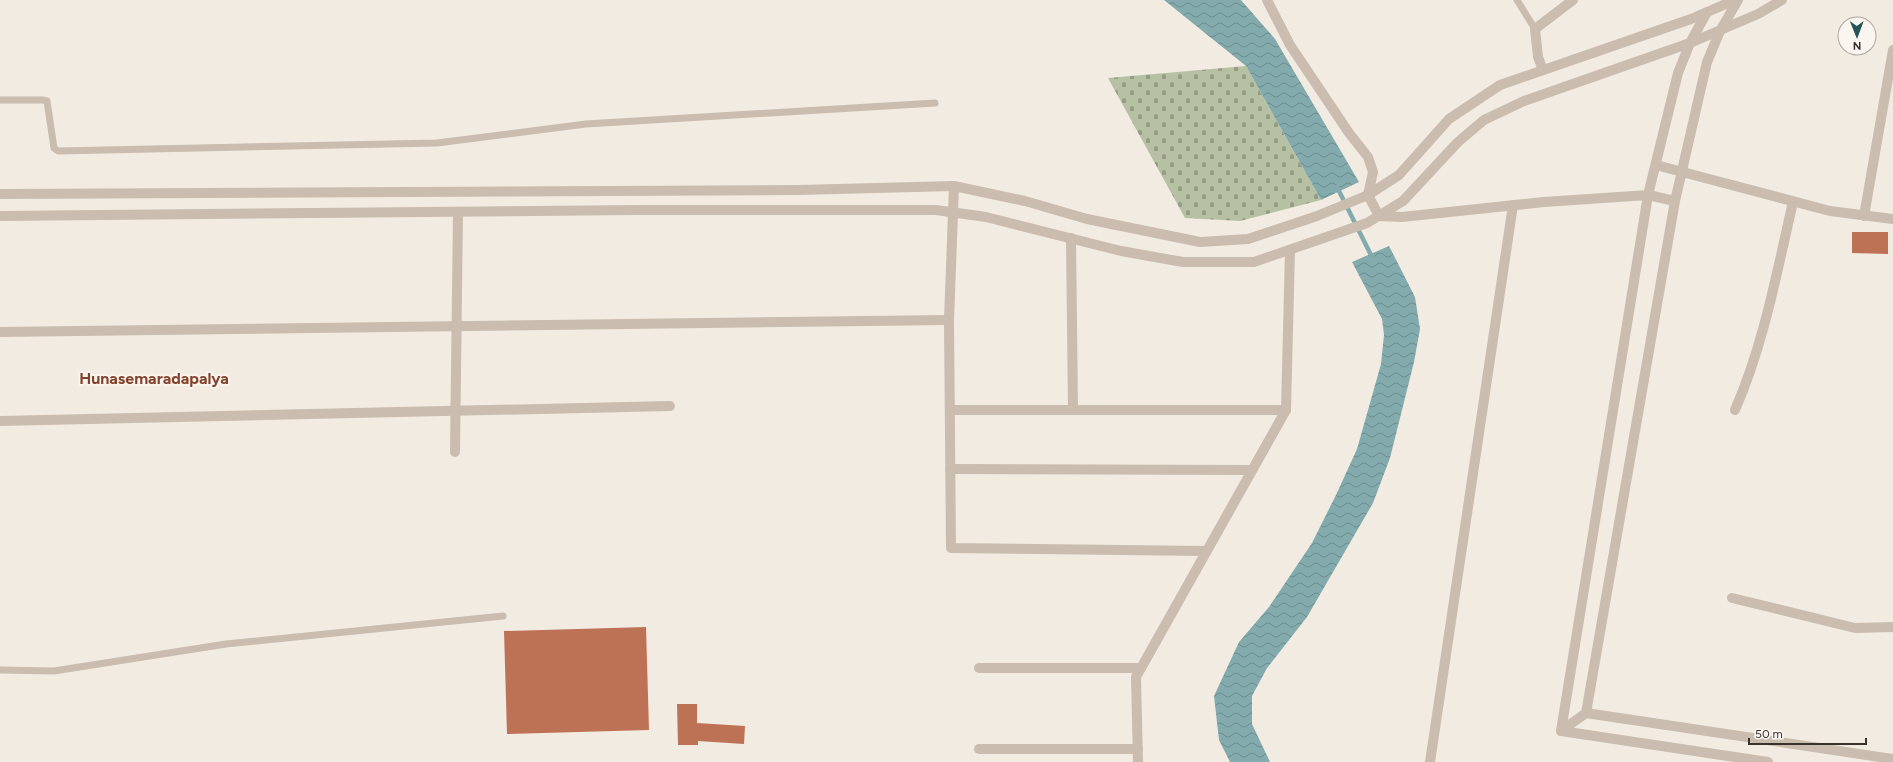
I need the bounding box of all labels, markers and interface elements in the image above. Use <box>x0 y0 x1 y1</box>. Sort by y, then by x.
north arrow <box>1837 16 1877 56</box>
text: N <box>1853 39 1862 52</box>
district label: Hunasemaradapalya <box>79 369 229 388</box>
scale bar <box>1749 720 1866 746</box>
text: 50 m <box>1755 727 1783 741</box>

